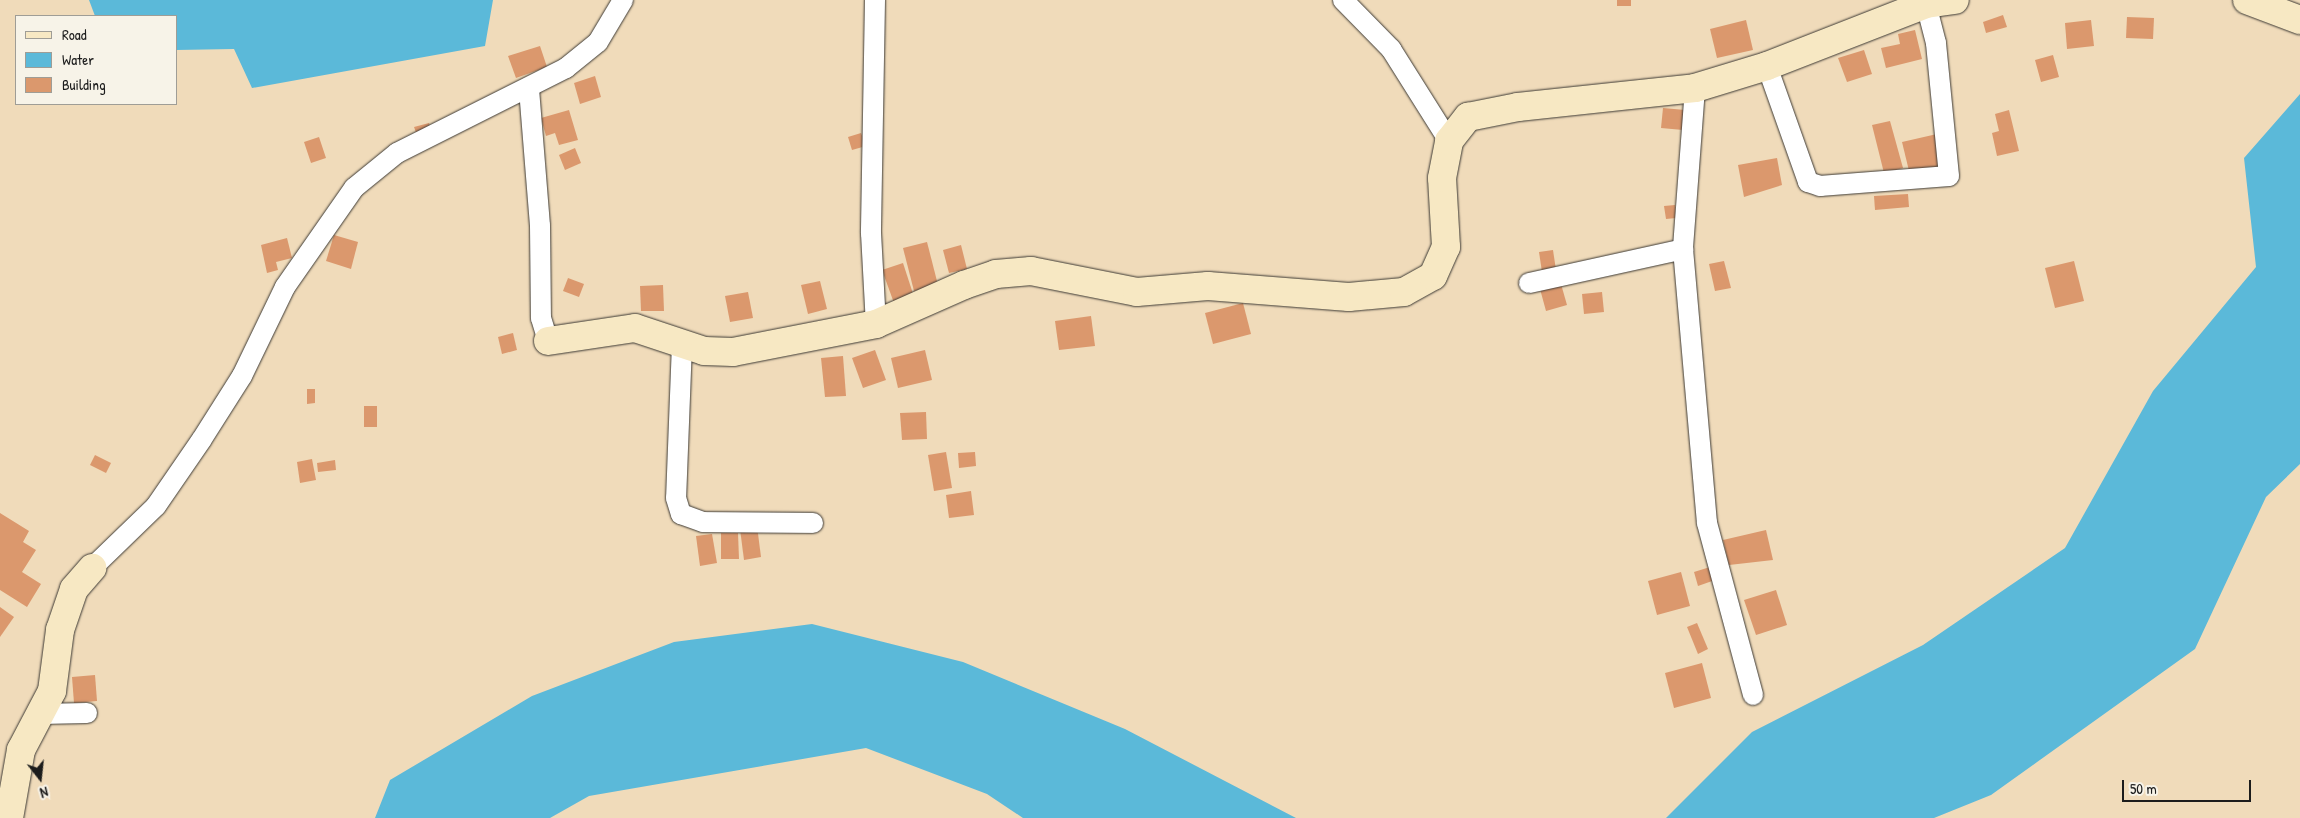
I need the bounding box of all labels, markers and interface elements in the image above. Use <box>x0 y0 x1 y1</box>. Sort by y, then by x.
legend <box>15 15 178 105</box>
text: Road <box>62 24 87 45</box>
text: Water <box>62 49 94 70</box>
text: Building <box>62 74 106 95</box>
north arrow <box>15 753 65 803</box>
scale bar <box>2125 770 2254 802</box>
text: 50 m <box>2130 778 2157 799</box>
text: N <box>38 783 50 803</box>

